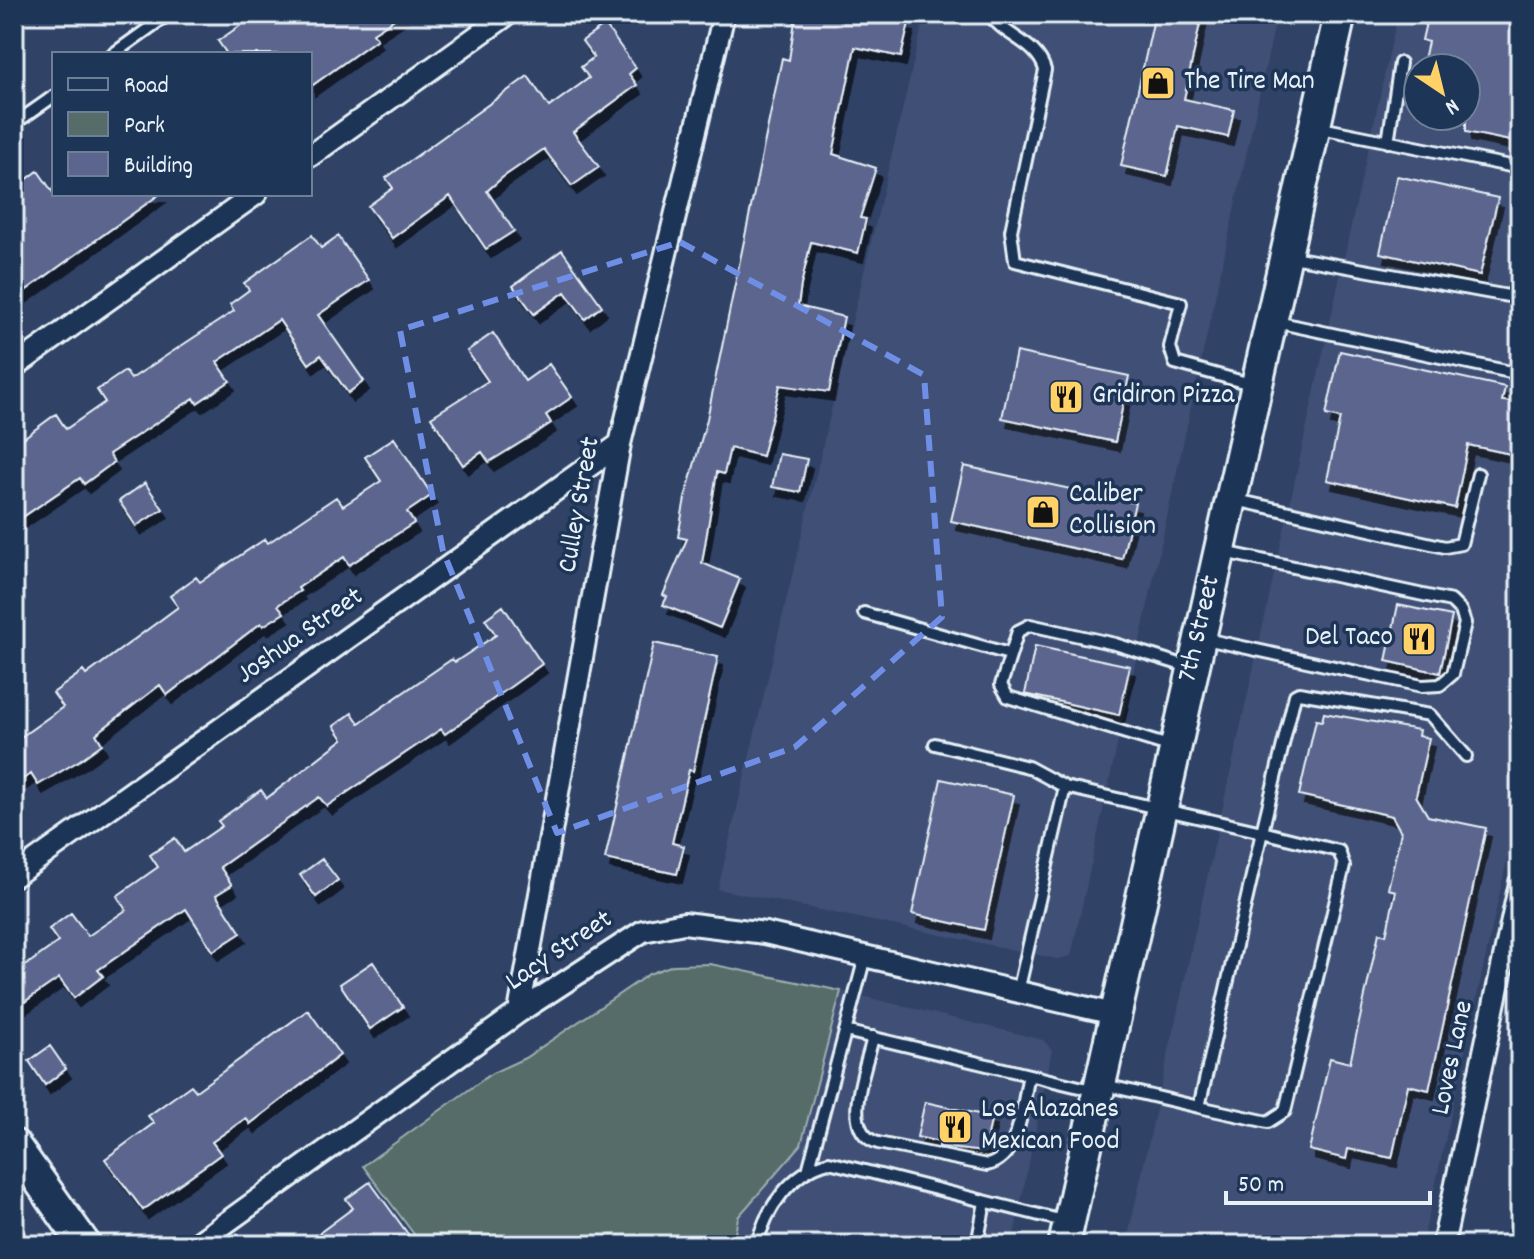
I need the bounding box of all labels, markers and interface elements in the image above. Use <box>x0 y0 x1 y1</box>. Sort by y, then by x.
legend <box>52 52 312 196</box>
north arrow <box>1402 52 1482 132</box>
place label: The Tire Man <box>1184 63 1315 103</box>
shop icon: The Tire Man <box>1139 64 1177 102</box>
text: Road <box>124 70 169 104</box>
text: N <box>1438 90 1465 121</box>
text: Park <box>124 110 165 144</box>
text: Building <box>124 150 193 184</box>
place label: Gridiron Pizza <box>1092 377 1235 417</box>
restaurant icon: Gridiron Pizza <box>1047 378 1085 416</box>
street label: Culley Street <box>549 434 613 576</box>
place label: Caliber Collision <box>1069 476 1156 548</box>
shop icon: Caliber Collision <box>1024 493 1062 531</box>
street label: 7th Street <box>1169 572 1233 686</box>
street label: Joshua Street <box>229 578 373 696</box>
place label: Del Taco <box>1305 619 1393 659</box>
restaurant icon: Del Taco <box>1400 620 1438 658</box>
street label: Lacy Street <box>498 901 622 1003</box>
street label: Loves Lane <box>1422 997 1486 1119</box>
place label: Los Alazanes Mexican Food <box>981 1091 1120 1163</box>
restaurant icon: Los Alazanes Mexican Food <box>936 1108 974 1146</box>
scale bar <box>1226 1155 1430 1205</box>
text: 50 m <box>1238 1169 1284 1203</box>

